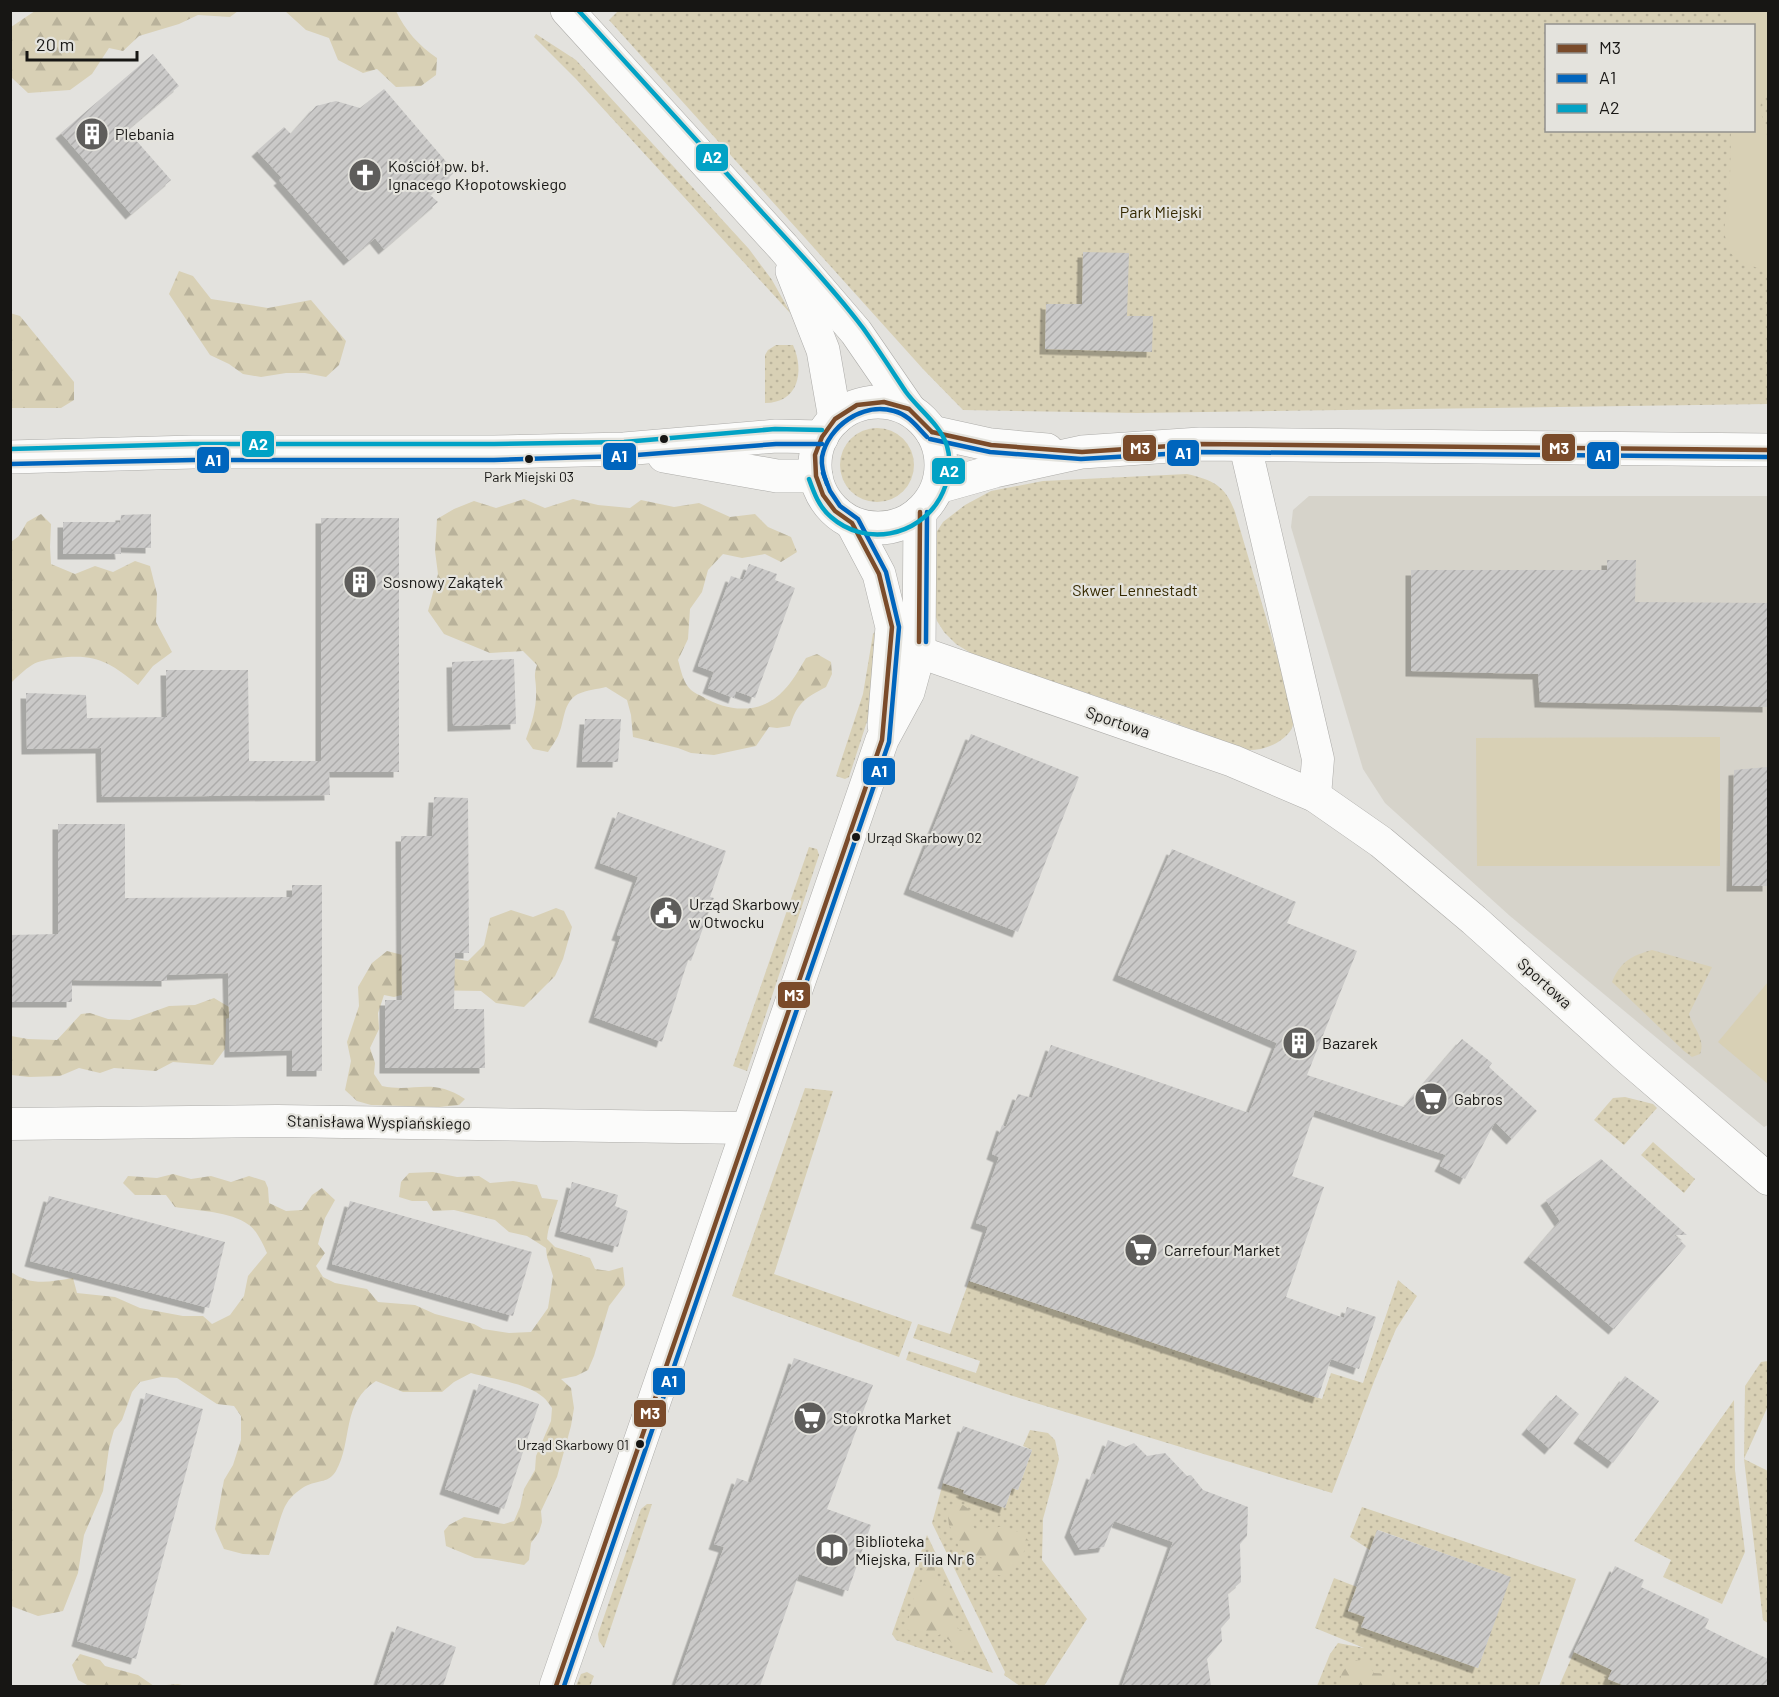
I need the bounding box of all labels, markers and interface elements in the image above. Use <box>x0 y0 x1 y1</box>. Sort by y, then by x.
scale bar <box>27 24 136 62</box>
legend <box>1545 24 1755 132</box>
text: 20 m <box>36 33 74 55</box>
text: M3 <box>1599 36 1621 58</box>
text: A1 <box>1599 66 1616 88</box>
text: A2 <box>1599 96 1620 118</box>
building icon: Plebania <box>74 116 110 152</box>
place label: Plebania <box>115 124 174 143</box>
line badge: A2 <box>695 143 729 172</box>
text: A2 <box>702 147 722 166</box>
place label: Kościół pw. bł. Ignacego Kłopotowskiego <box>388 156 567 193</box>
church icon: Kościół pw. bł. Ignacego Kłopotowskiego <box>347 157 383 193</box>
park label: Park Miejski <box>1120 202 1202 221</box>
line badge: A2 <box>241 430 275 458</box>
unlabelled marker <box>658 433 670 445</box>
line badge: M3 <box>1541 433 1576 462</box>
text: A2 <box>248 434 268 453</box>
line badge: M3 <box>1122 434 1157 462</box>
text: M3 <box>1130 438 1150 457</box>
text: M3 <box>1549 438 1569 457</box>
line badge: A1 <box>1166 439 1200 467</box>
line badge: A1 <box>1586 441 1620 470</box>
line badge: A1 <box>602 442 637 471</box>
text: A1 <box>1175 443 1191 462</box>
text: A1 <box>1595 445 1611 464</box>
line badge: A1 <box>196 446 230 474</box>
text: A1 <box>611 446 627 465</box>
text: A1 <box>205 450 221 469</box>
marker: Park Miejski 03 <box>523 453 535 465</box>
line badge: A2 <box>931 457 966 485</box>
text: A2 <box>939 461 959 480</box>
place label: Park Miejski 03 <box>484 468 574 485</box>
building icon: Sosnowy Zakątek <box>342 564 378 600</box>
place label: Sosnowy Zakątek <box>383 572 503 591</box>
park label: Skwer Lennestadt <box>1072 580 1198 599</box>
street label: Sportowa <box>1084 702 1153 741</box>
line badge: A1 <box>862 757 896 786</box>
text: A1 <box>871 761 887 780</box>
place label: Urząd Skarbowy 02 <box>867 829 982 846</box>
marker: Urząd Skarbowy 02 <box>850 831 862 843</box>
place label: Urząd Skarbowy w Otwocku <box>689 894 800 931</box>
public building icon: Urząd Skarbowy w Otwocku <box>648 895 684 931</box>
street label: Sportowa <box>1514 953 1576 1012</box>
line badge: M3 <box>777 981 811 1009</box>
text: M3 <box>784 985 804 1004</box>
building icon: Bazarek <box>1281 1025 1317 1061</box>
place label: Bazarek <box>1322 1033 1378 1052</box>
supermarket icon: Gabros <box>1413 1081 1449 1117</box>
place label: Gabros <box>1454 1089 1503 1108</box>
street label: Stanisława Wyspiańskiego <box>287 1110 471 1133</box>
supermarket icon: Carrefour Market <box>1123 1232 1159 1268</box>
place label: Carrefour Market <box>1164 1240 1280 1259</box>
line badge: A1 <box>652 1367 686 1396</box>
text: A1 <box>661 1371 677 1390</box>
line badge: M3 <box>633 1399 667 1428</box>
supermarket icon: Stokrotka Market <box>792 1400 828 1436</box>
text: M3 <box>640 1403 660 1422</box>
place label: Stokrotka Market <box>833 1408 952 1427</box>
place label: Urząd Skarbowy 01 <box>517 1436 629 1453</box>
marker: Urząd Skarbowy 01 <box>634 1438 646 1450</box>
place label: Biblioteka Miejska, Filia Nr 6 <box>855 1531 975 1568</box>
library icon: Biblioteka Miejska, Filia Nr 6 <box>814 1532 850 1568</box>

